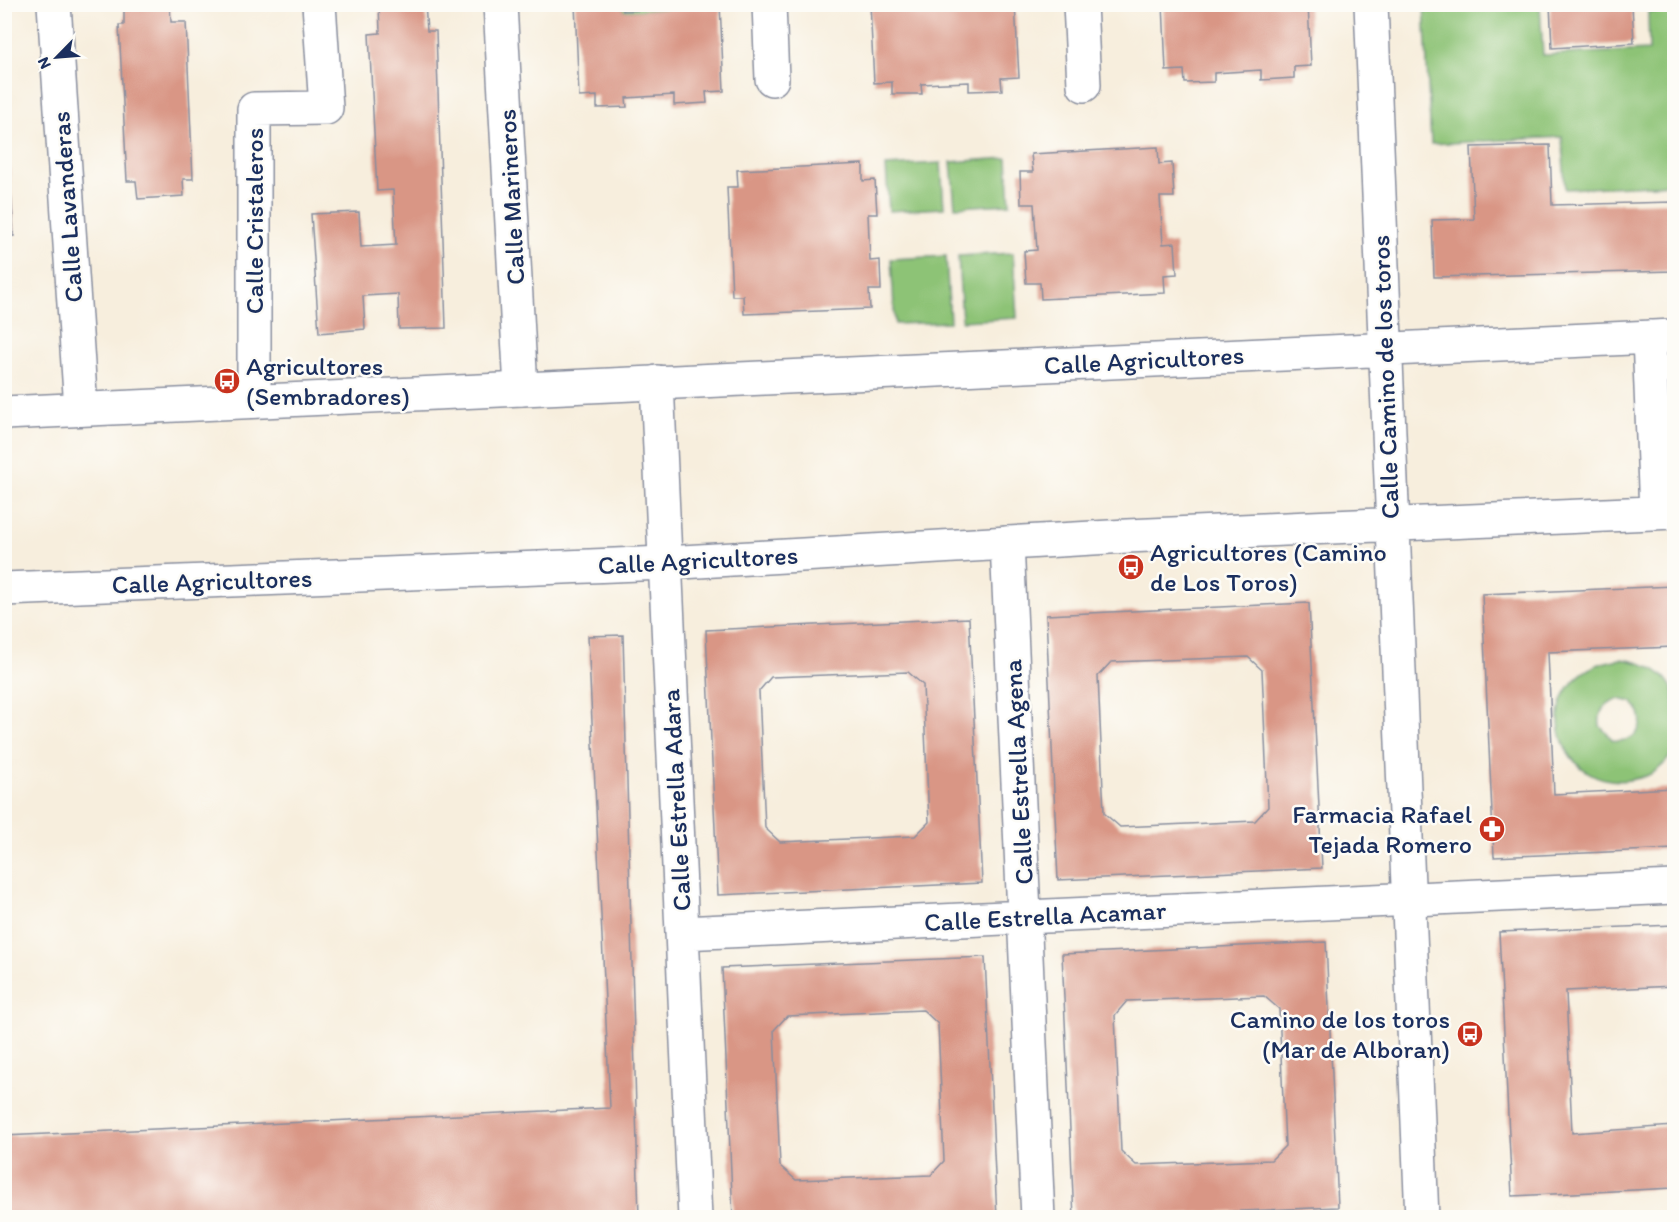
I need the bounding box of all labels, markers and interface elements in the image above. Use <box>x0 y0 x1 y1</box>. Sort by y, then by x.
north arrow <box>27 27 87 87</box>
text: N <box>33 54 55 72</box>
street label: Calle Marineros <box>490 108 532 286</box>
street label: Calle Lavanderas <box>44 110 90 304</box>
street label: Calle Cristaleros <box>238 128 270 314</box>
street label: Calle Camino de los toros <box>1364 234 1406 520</box>
street label: Calle Agricultores <box>1043 339 1245 381</box>
place label: Agricultores (Sembradores) <box>246 350 410 412</box>
bus stop icon: Agricultores (Sembradores) <box>212 366 242 396</box>
place label: Agricultores (Camino de Los Toros) <box>1150 536 1387 598</box>
street label: Calle Agricultores <box>597 539 799 581</box>
bus stop icon: Agricultores (Camino de Los Toros) <box>1116 552 1146 582</box>
street label: Calle Agricultores <box>111 562 313 600</box>
street label: Calle Estrella Agena <box>996 658 1040 886</box>
street label: Calle Estrella Adara <box>654 688 698 912</box>
place label: Farmacia Rafael Tejada Romero <box>1292 798 1472 860</box>
pharmacy icon: Farmacia Rafael Tejada Romero <box>1477 814 1507 844</box>
street label: Calle Estrella Acamar <box>923 894 1168 938</box>
place label: Camino de los toros (Mar de Alboran) <box>1230 1003 1450 1065</box>
bus stop icon: Camino de los toros (Mar de Alboran) <box>1455 1019 1485 1049</box>

